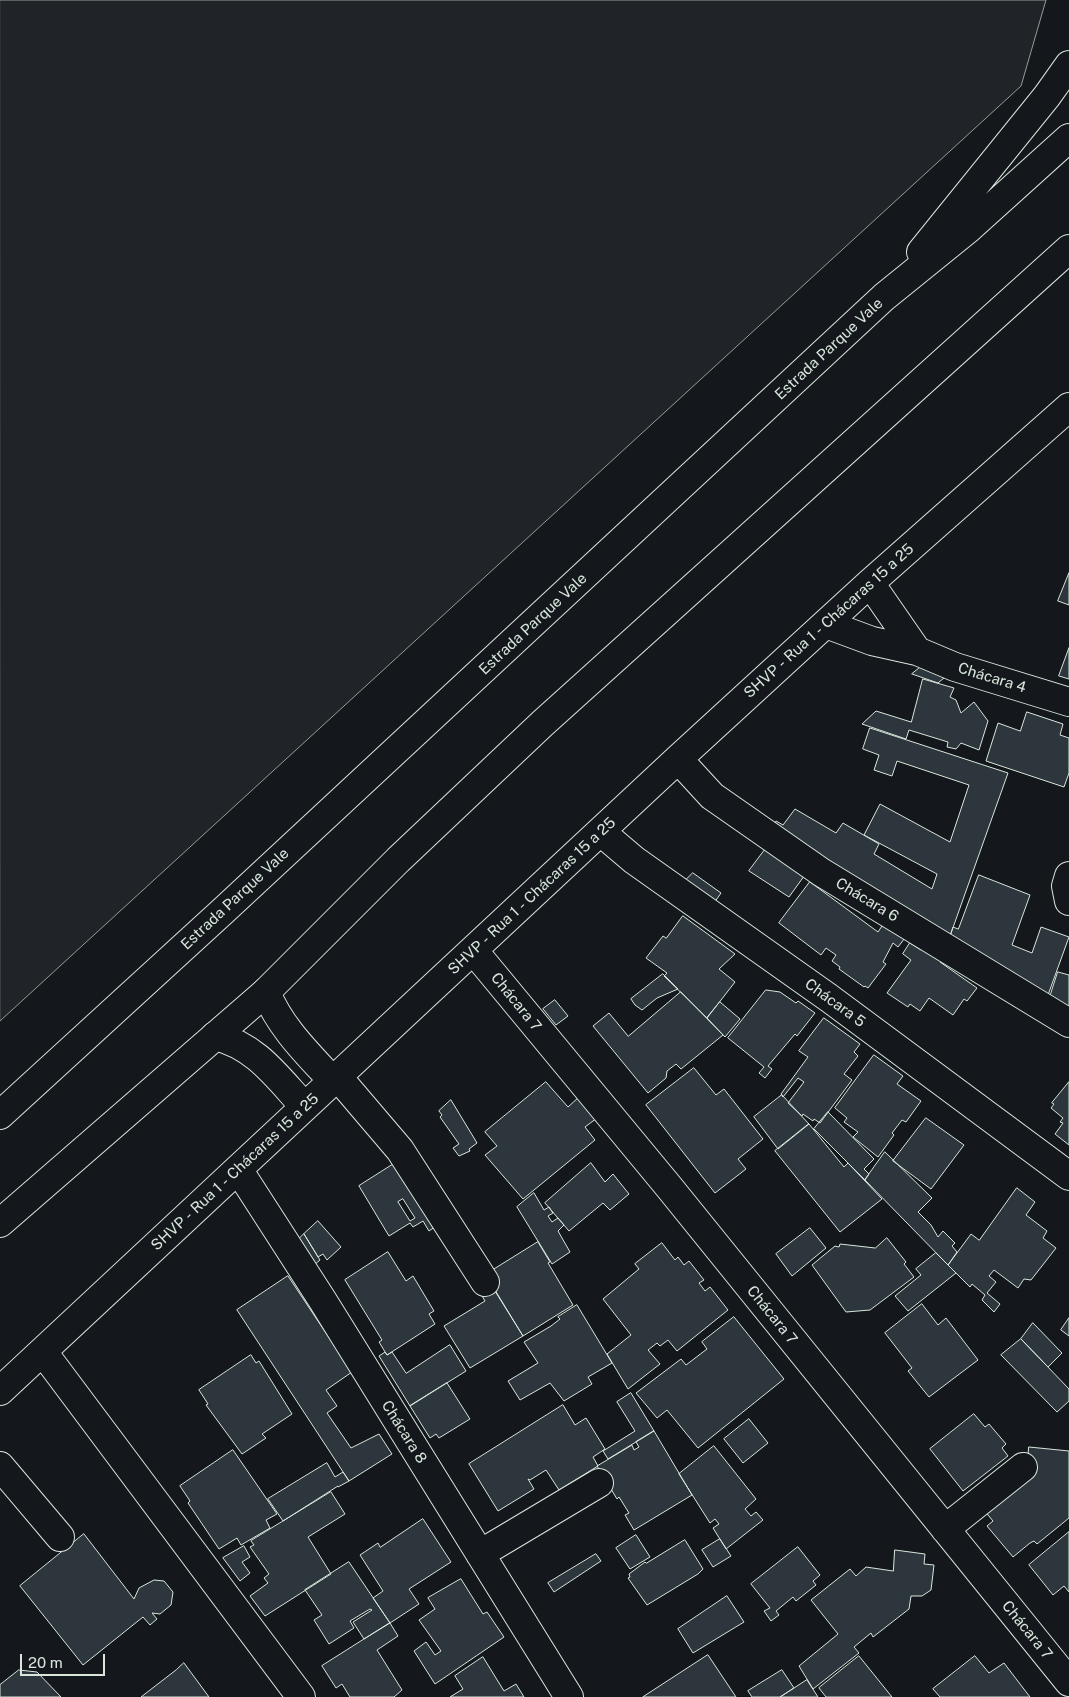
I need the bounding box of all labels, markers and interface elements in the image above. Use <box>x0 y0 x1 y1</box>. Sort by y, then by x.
street label: Estrada Parque Vale <box>771 294 887 404</box>
street label: SHVP - Rua 1 - Chácaras 15 a 25 <box>740 540 918 702</box>
street label: Estrada Parque Vale <box>475 569 591 679</box>
street label: Chácara 4 <box>956 659 1028 697</box>
street label: SHVP - Rua 1 - Chácaras 15 a 25 <box>445 814 619 978</box>
street label: Estrada Parque Vale <box>177 844 293 954</box>
street label: Chácara 6 <box>832 874 902 926</box>
street label: Chácara 7 <box>487 969 545 1035</box>
street label: Chácara 5 <box>801 975 869 1031</box>
street label: SHVP - Rua 1 - Chácaras 15 a 25 <box>148 1090 322 1254</box>
street label: Chácara 7 <box>743 1282 801 1348</box>
street label: Chácara 8 <box>378 1397 430 1467</box>
street label: Chácara 7 <box>998 1597 1056 1663</box>
scale bar <box>22 1644 108 1676</box>
text: 20 m <box>28 1654 63 1671</box>

